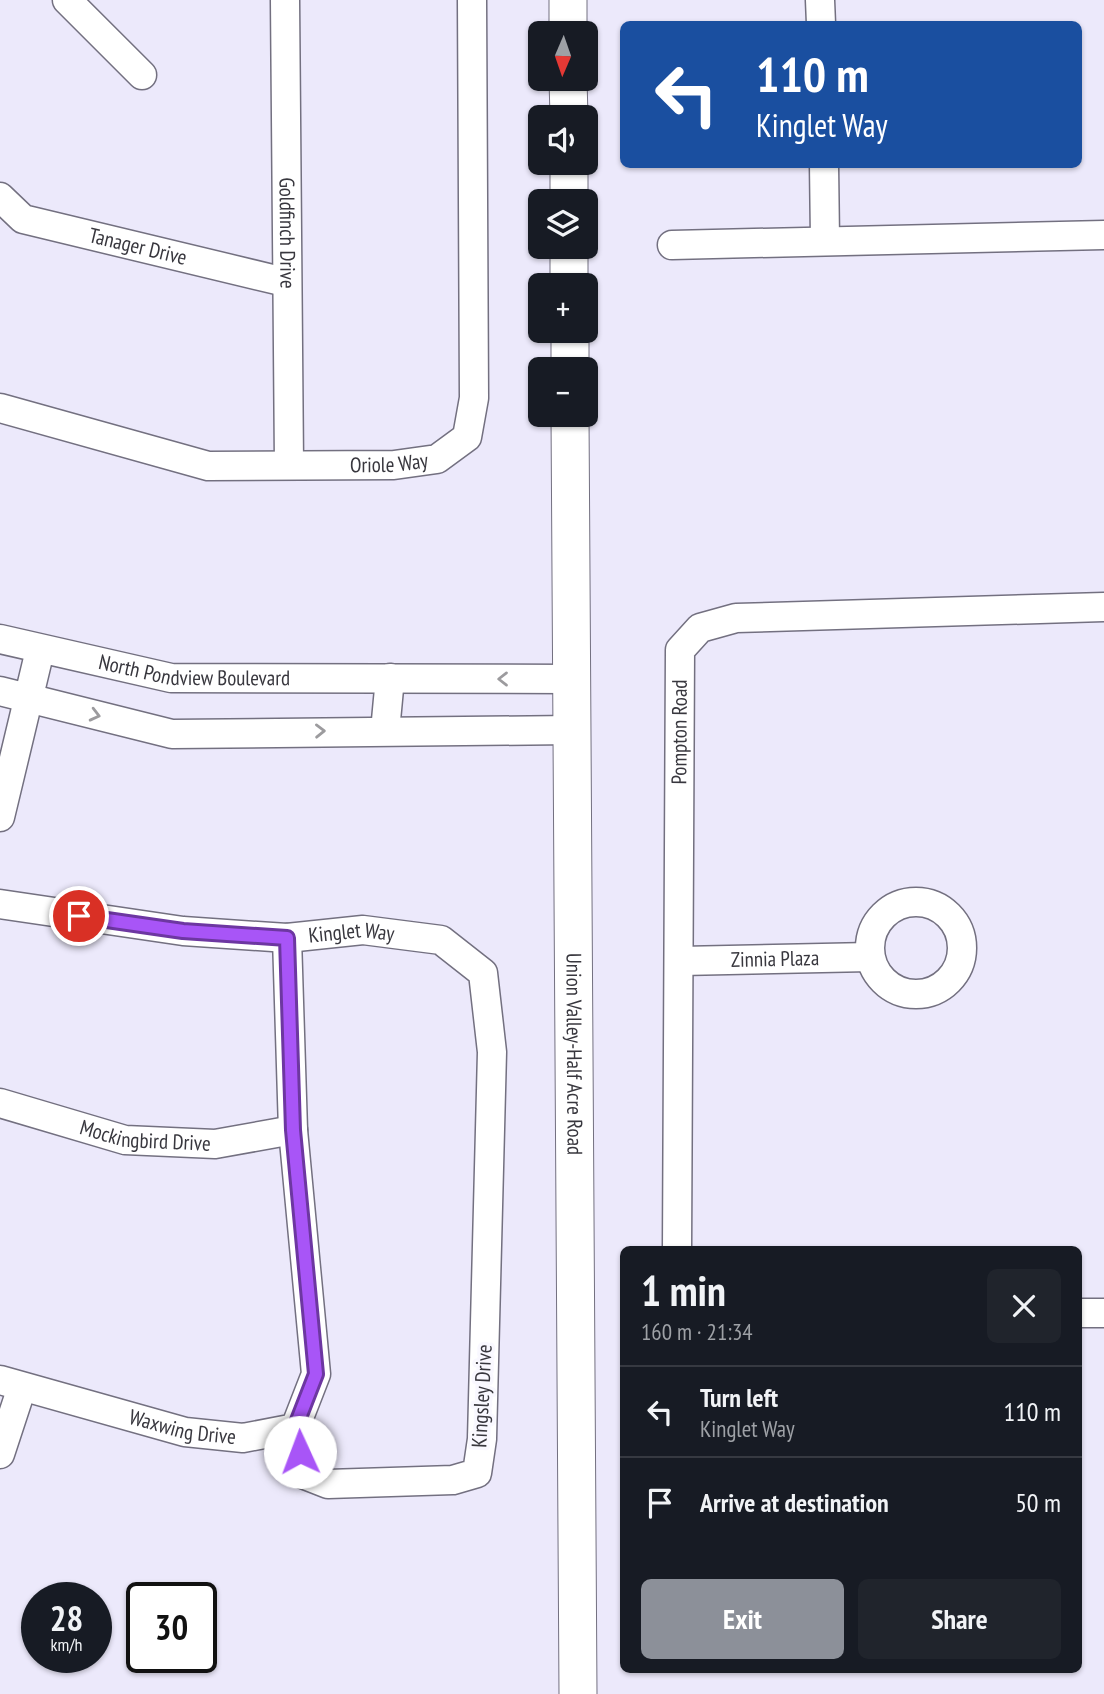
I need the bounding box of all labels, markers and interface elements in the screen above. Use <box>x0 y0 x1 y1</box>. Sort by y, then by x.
north arrow <box>528 21 598 91</box>
map controls <box>528 21 598 427</box>
text: 110 m <box>756 42 869 106</box>
icon: left <box>641 49 732 140</box>
text: Kinglet Way <box>756 104 888 146</box>
button: sound <box>528 105 598 175</box>
street label: Goldfinch Drive <box>274 177 301 289</box>
button: layers <box>528 189 598 259</box>
street label: Tanager Drive <box>86 221 190 271</box>
button: + <box>528 273 598 343</box>
button: − <box>528 357 598 427</box>
street label: Oriole Way <box>350 446 430 478</box>
street label: North Pondview Boulevard <box>96 648 290 691</box>
one-way arrow <box>497 671 508 686</box>
street label: Pompton Road <box>665 679 693 785</box>
one-way arrow <box>89 707 101 721</box>
one-way arrow <box>315 724 326 739</box>
pin <box>49 886 109 946</box>
icon: arrive <box>60 897 98 935</box>
street label: Kinglet Way <box>307 916 396 949</box>
street label: Zinnia Plaza <box>730 944 819 973</box>
street label: Union Valley-Half Acre Road <box>560 953 589 1155</box>
street label: Mockingbird Drive <box>77 1113 211 1157</box>
text: 1 min <box>641 1263 726 1318</box>
button: close <box>987 1269 1061 1343</box>
text: 160 m · 21:34 <box>641 1317 753 1346</box>
street label: Kingsley Drive <box>465 1344 498 1448</box>
text: Turn left <box>700 1381 778 1414</box>
icon: left <box>641 1393 679 1431</box>
text: 110 m <box>1003 1395 1061 1428</box>
street label: Waxwing Drive <box>126 1403 237 1450</box>
text: Kinglet Way <box>700 1414 795 1443</box>
position arrow <box>263 1415 337 1489</box>
icon: arrive <box>641 1484 679 1522</box>
text: Arrive at destination <box>700 1486 889 1519</box>
text: 50 m <box>1015 1486 1061 1519</box>
button: Exit <box>641 1579 844 1659</box>
button: Share <box>858 1579 1061 1659</box>
speed limit sign: 30 <box>126 1582 217 1673</box>
text: 28 <box>50 1595 83 1641</box>
text: km/h <box>51 1633 82 1656</box>

